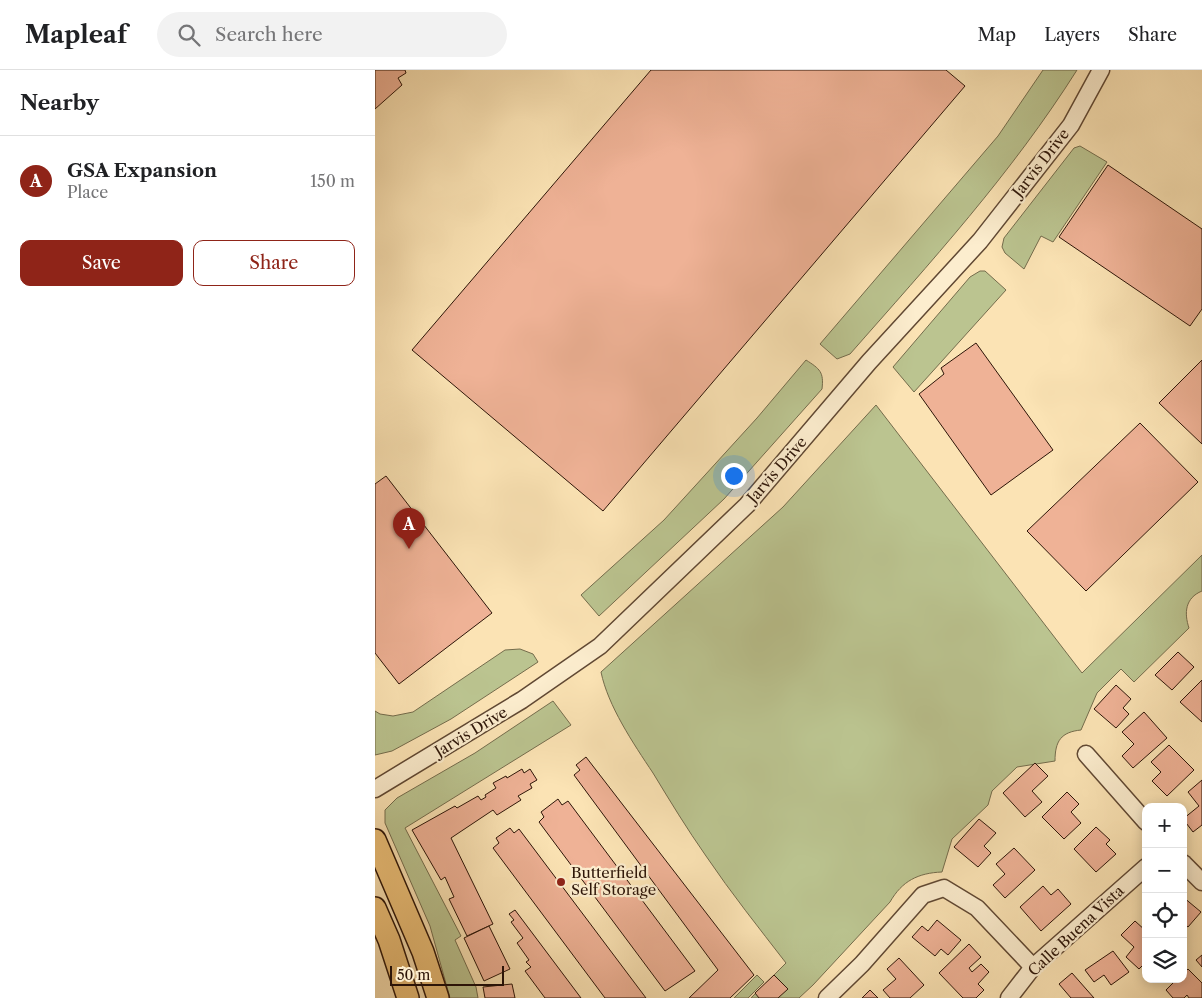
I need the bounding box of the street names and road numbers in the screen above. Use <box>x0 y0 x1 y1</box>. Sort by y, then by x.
street label: Jarvis Drive <box>1007 125 1073 202</box>
street label: Jarvis Drive <box>741 433 811 508</box>
street label: Jarvis Drive <box>429 702 511 762</box>
street label: Calle Buena Vista <box>1024 881 1128 980</box>

